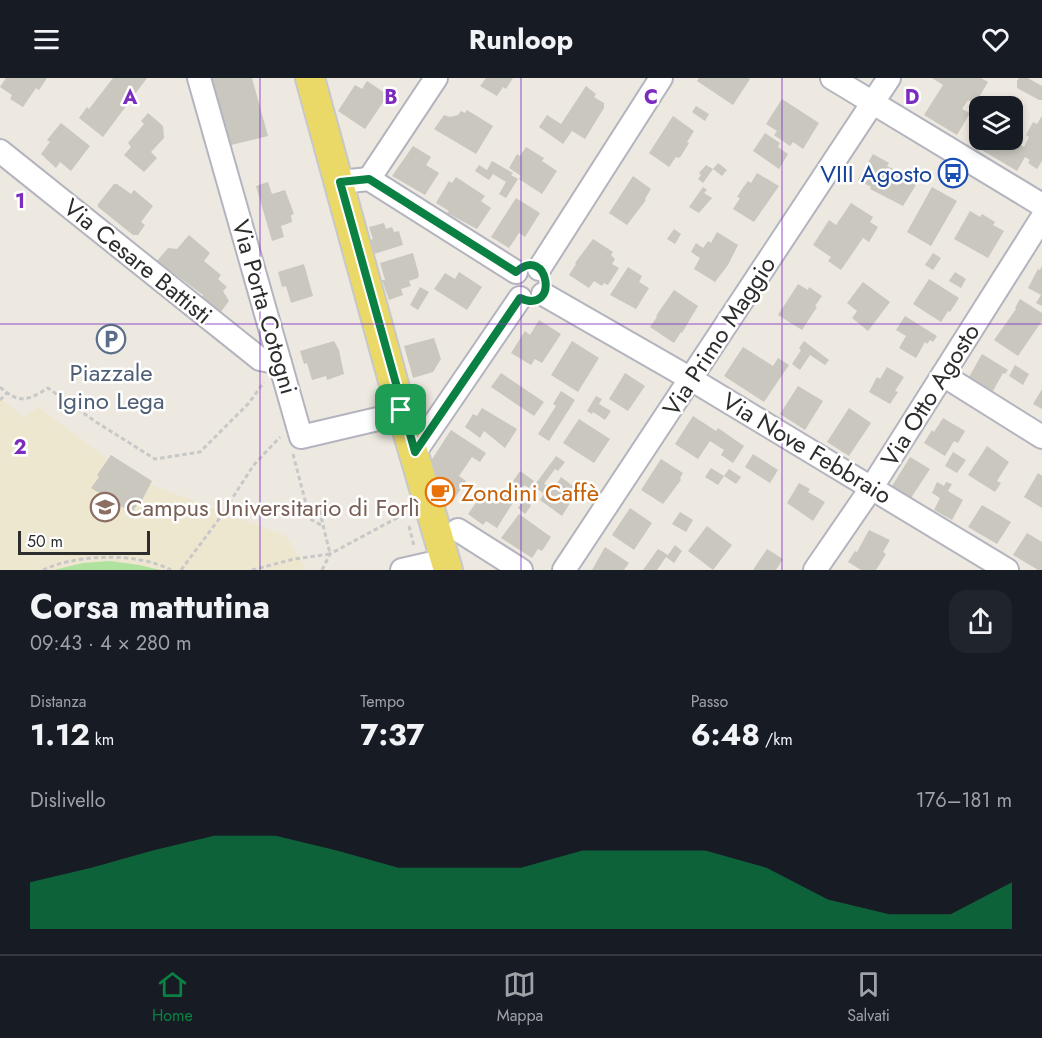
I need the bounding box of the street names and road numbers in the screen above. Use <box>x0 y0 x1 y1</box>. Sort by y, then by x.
street label: Via Cesare Battisti <box>56 190 220 332</box>
street label: Via Porta Cotogni <box>223 216 307 398</box>
street label: Via Primo Maggio <box>654 249 784 423</box>
street label: Via Otto Agosto <box>872 317 988 473</box>
street label: Via Nove Febbraio <box>716 384 898 512</box>

